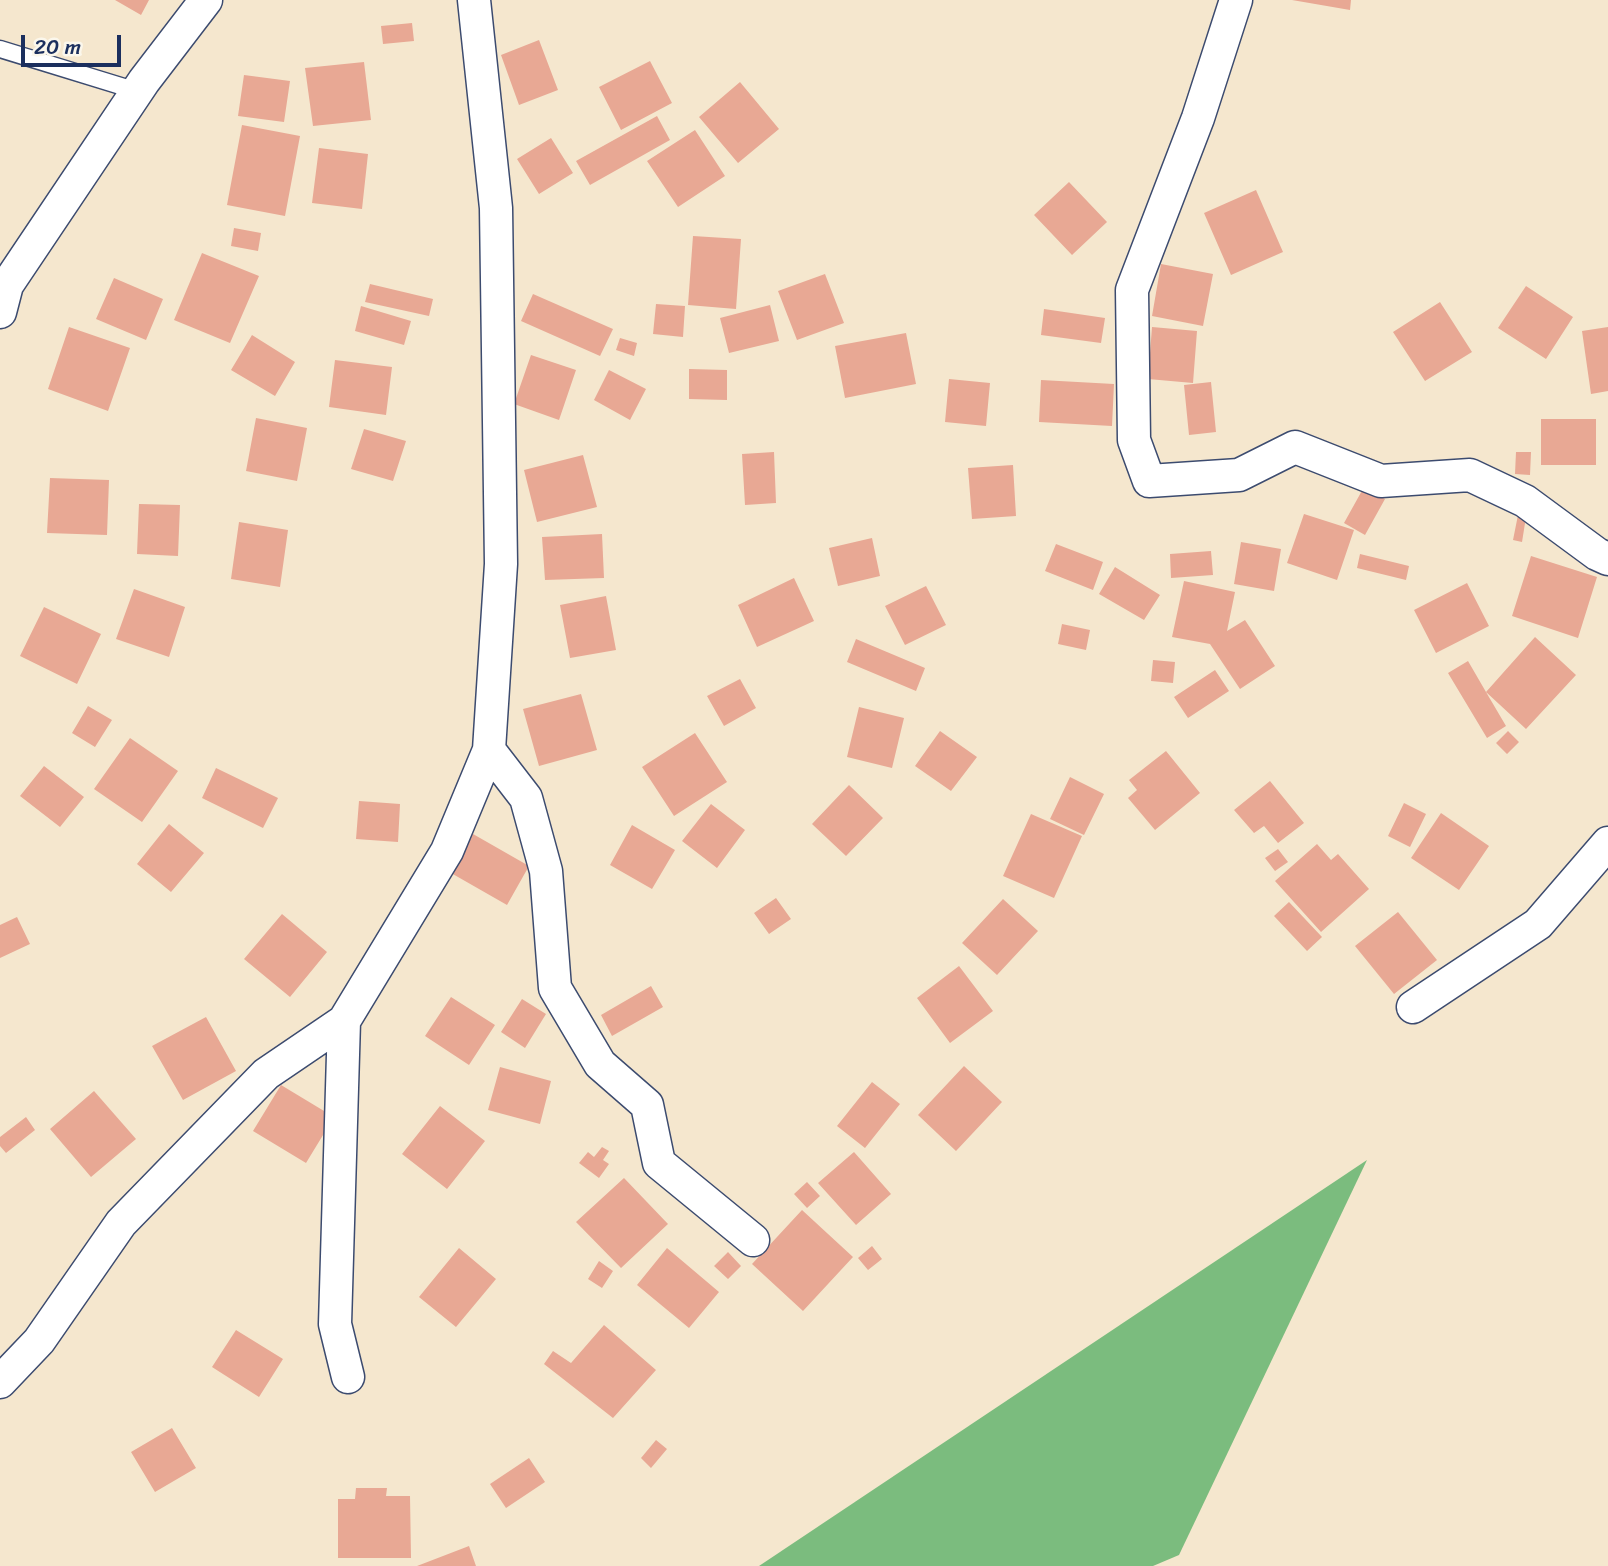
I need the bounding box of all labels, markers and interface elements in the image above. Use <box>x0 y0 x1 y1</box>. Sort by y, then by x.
scale bar <box>24 21 124 65</box>
text: 20 m <box>34 28 81 66</box>

